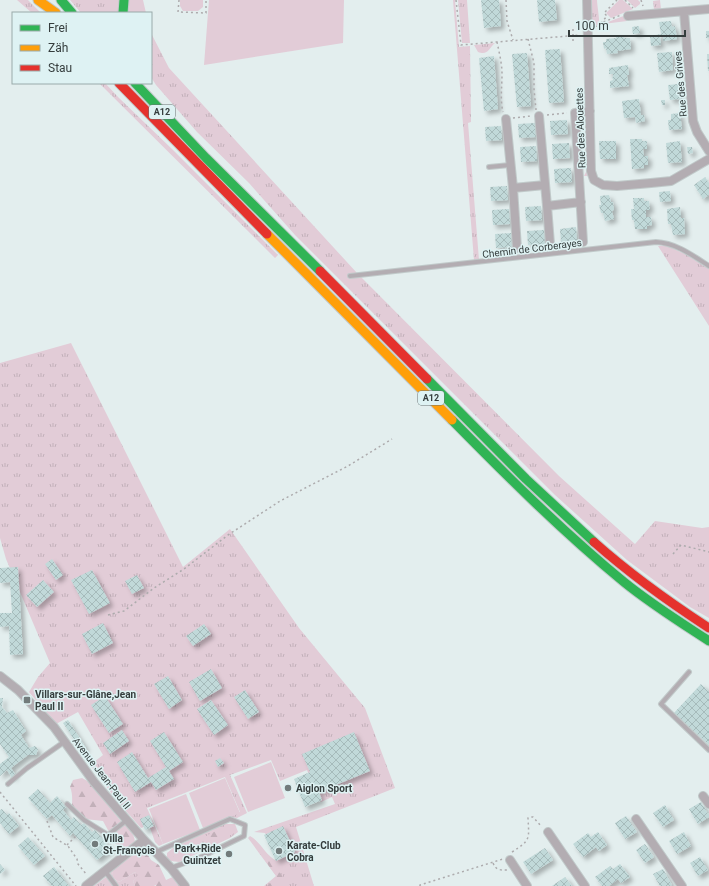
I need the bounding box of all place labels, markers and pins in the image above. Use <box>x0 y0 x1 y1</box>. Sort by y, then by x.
place label: Villars-sur-Glâne,Jean Paul II <box>35 689 137 712</box>
marker: Villars-sur-Glâne,Jean Paul II <box>22 695 32 705</box>
marker: Aiglon Sport <box>283 783 293 793</box>
place label: Aiglon Sport <box>296 783 353 794</box>
place label: Villa St-François <box>103 833 155 856</box>
marker: Villa St-François <box>90 839 100 849</box>
place label: Karate-Club Cobra <box>287 840 341 863</box>
place label: Park+Ride Guintzet <box>175 843 222 866</box>
marker: Karate-Club Cobra <box>274 846 284 856</box>
marker: Park+Ride Guintzet <box>224 849 234 859</box>

